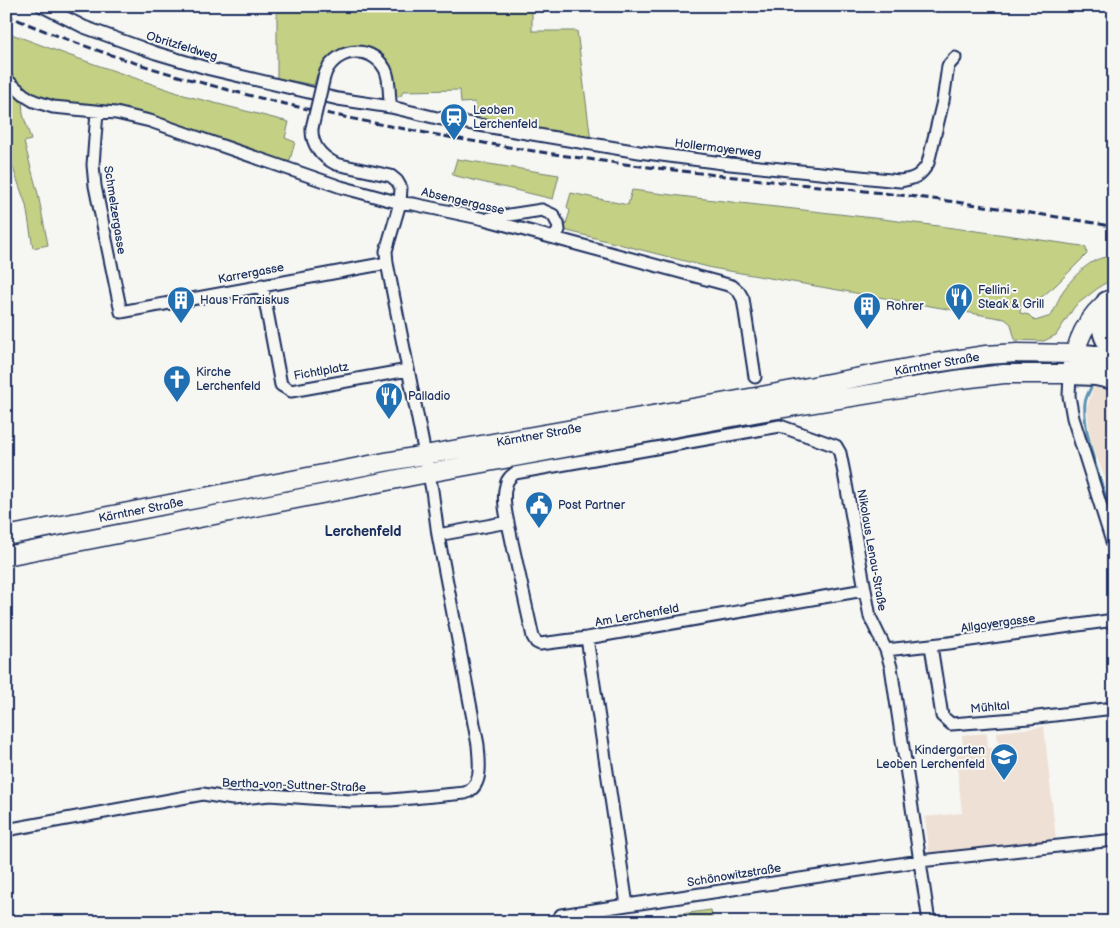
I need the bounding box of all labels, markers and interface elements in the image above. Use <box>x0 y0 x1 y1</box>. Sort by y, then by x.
street label: Obritzfeldweg <box>144 29 219 64</box>
station icon: Leoben Lerchenfeld <box>439 102 469 141</box>
place label: Leoben Lerchenfeld <box>473 103 538 132</box>
street label: Hollermayerweg <box>674 136 762 161</box>
street label: Schmelzergasse <box>100 165 129 255</box>
street label: Absengergasse <box>420 185 506 218</box>
street label: Karrergasse <box>217 260 285 287</box>
restaurant icon: Fellini - Steak & Grill <box>944 282 974 321</box>
place label: Fellini - Steak & Grill <box>978 283 1044 312</box>
building icon: Haus Franziskus <box>166 285 196 324</box>
building icon: Rohrer <box>852 291 882 330</box>
place label: Haus Franziskus <box>200 293 289 308</box>
place label: Rohrer <box>886 299 924 314</box>
street label: Kärntner Straße <box>893 350 981 379</box>
street label: Fichtlplatz <box>293 359 350 384</box>
church icon: Kirche Lerchenfeld <box>162 364 192 403</box>
place label: Kirche Lerchenfeld <box>196 365 261 394</box>
restaurant icon: Palladio <box>374 381 404 420</box>
place label: Palladio <box>408 389 451 404</box>
street label: Kärntner Straße <box>495 421 583 450</box>
street label: Nikolaus Lenau-Straße <box>853 488 890 612</box>
public building icon: Post Partner <box>524 490 554 529</box>
street label: Kärntner Straße <box>97 495 185 526</box>
place label: Post Partner <box>558 498 626 513</box>
district label: Lerchenfeld <box>325 523 401 540</box>
street label: Am Lerchenfeld <box>594 601 680 630</box>
street label: Allgayergasse <box>960 611 1036 636</box>
street label: Mühltal <box>970 698 1010 717</box>
school or university icon: Kindergarten Leoben Lerchenfeld <box>989 742 1019 781</box>
place label: Kindergarten Leoben Lerchenfeld <box>876 743 985 772</box>
street label: Bertha-von-Suttner-Straße <box>222 775 366 796</box>
street label: Schönowitzstraße <box>686 861 782 890</box>

